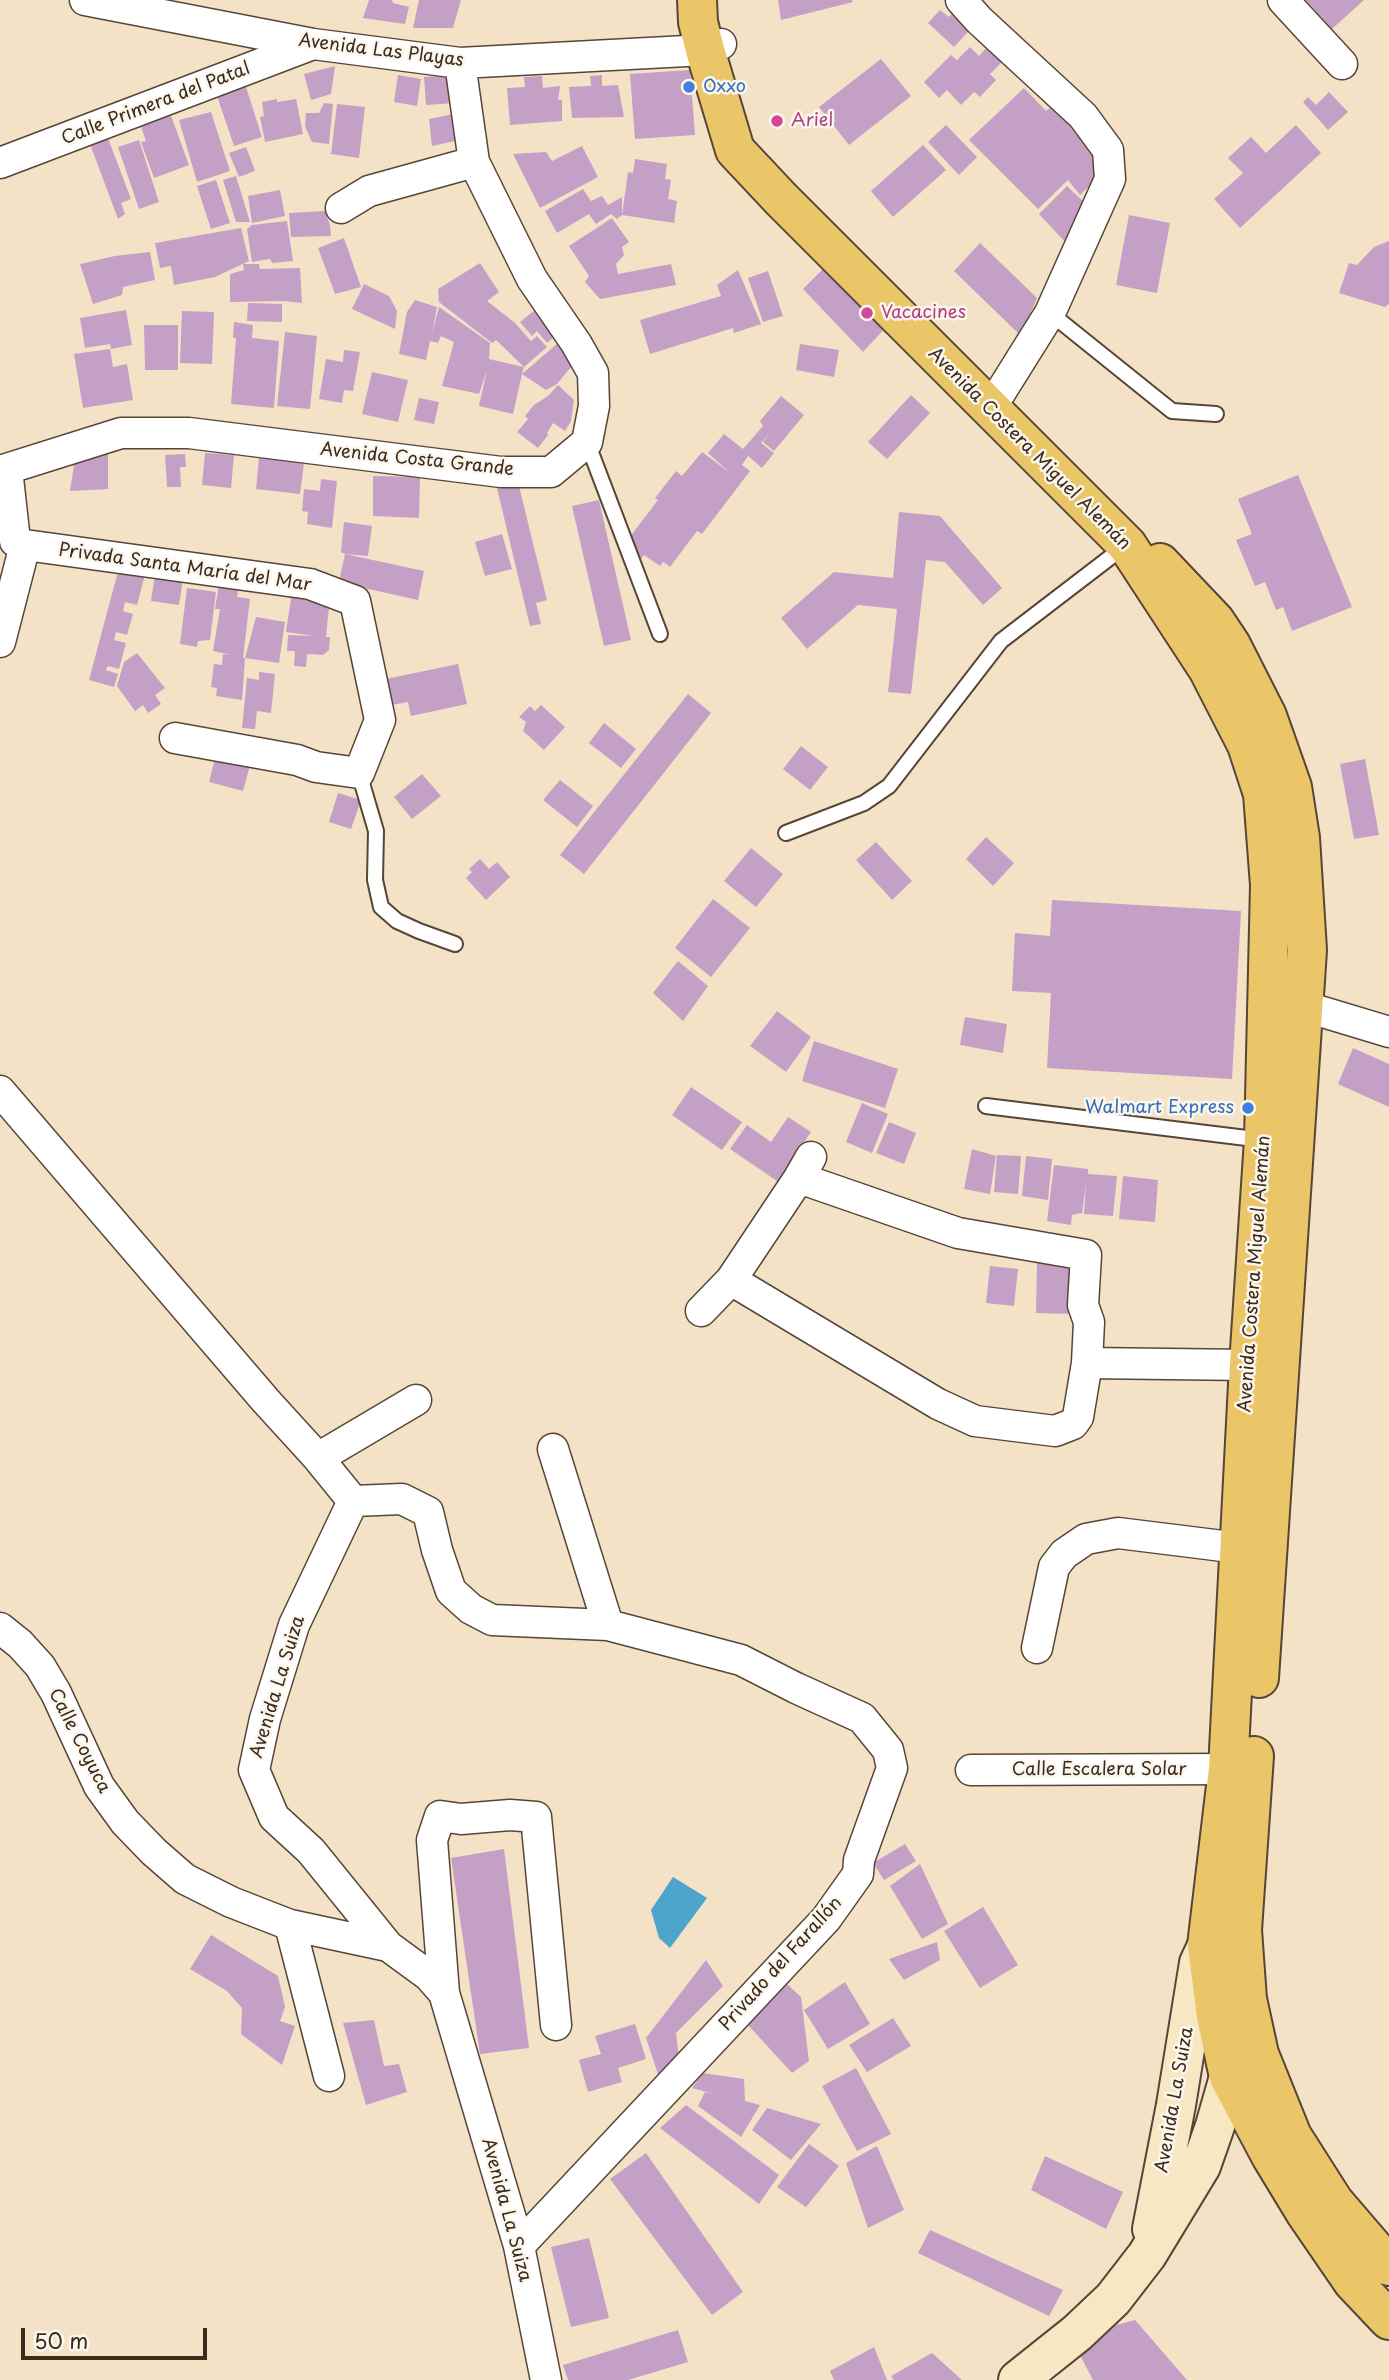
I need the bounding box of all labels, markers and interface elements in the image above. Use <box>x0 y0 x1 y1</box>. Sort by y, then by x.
street label: Avenida Las Playas <box>297 30 465 72</box>
street label: Calle Primera del Patal <box>59 58 253 150</box>
place label: Oxxo <box>703 76 746 98</box>
marker: Oxxo <box>681 79 697 95</box>
place label: Ariel <box>791 110 833 132</box>
marker: Ariel <box>769 113 785 129</box>
place label: Vacacines <box>881 302 966 324</box>
marker: Vacacines <box>859 305 875 321</box>
street label: Avenida Costera Miguel Alemán <box>923 343 1135 555</box>
street label: Avenida Costa Grande <box>319 439 515 481</box>
street label: Privada Santa María del Mar <box>57 540 313 596</box>
place label: Walmart Express <box>1085 1097 1234 1119</box>
marker: Walmart Express <box>1240 1100 1256 1116</box>
street label: Avenida Costera Miguel Alemán <box>1235 1135 1275 1413</box>
street label: Avenida La Suiza <box>246 1613 310 1761</box>
street label: Calle Coyuca <box>43 1685 115 1797</box>
street label: Calle Escalera Solar <box>1012 1759 1186 1781</box>
street label: Privado del Farallón <box>715 1893 847 2035</box>
street label: Avenida La Suiza <box>1152 2025 1198 2175</box>
street label: Avenida La Suiza <box>476 2136 536 2284</box>
scale bar <box>24 2314 210 2358</box>
text: 50 m <box>34 2324 88 2356</box>

